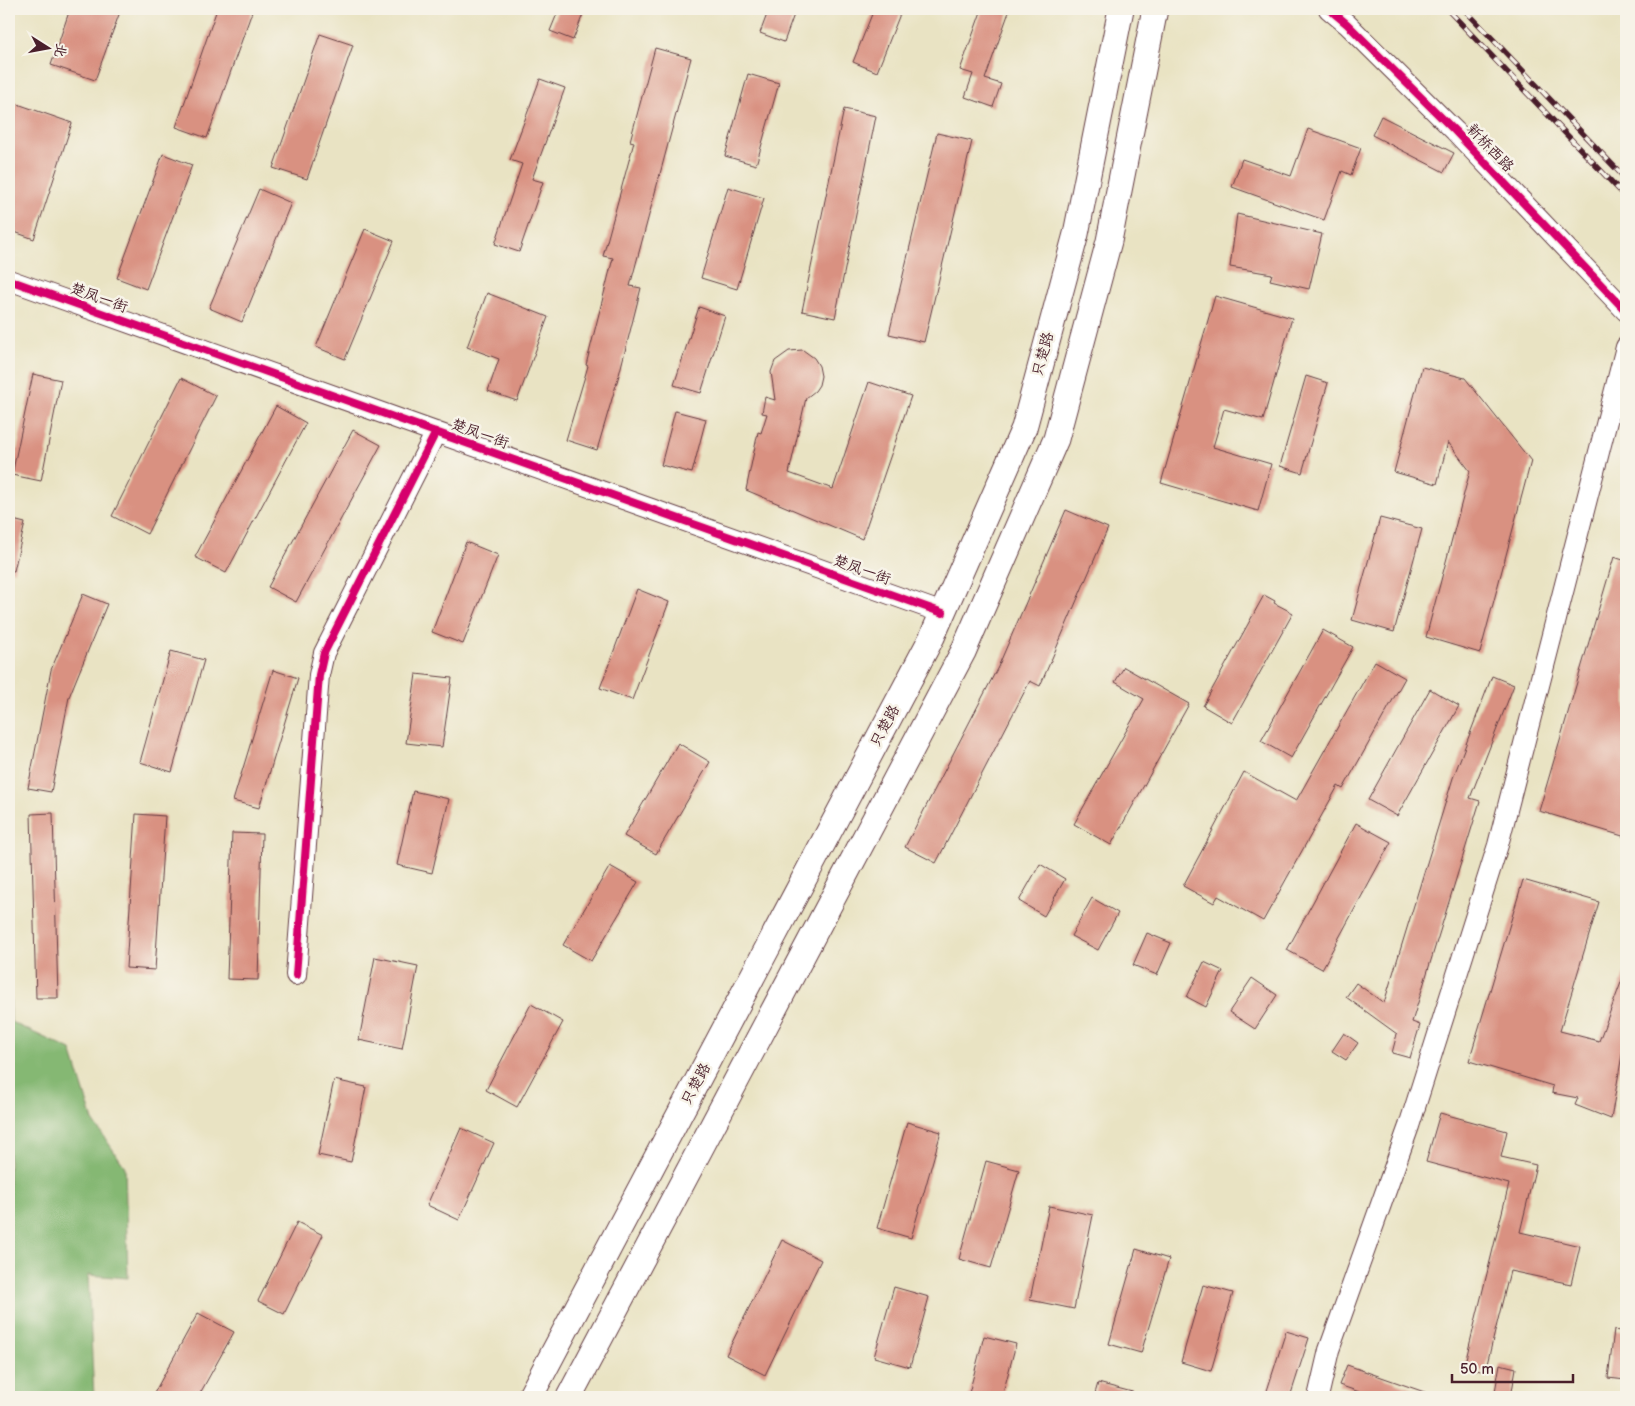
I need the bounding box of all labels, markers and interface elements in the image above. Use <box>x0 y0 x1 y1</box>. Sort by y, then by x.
north arrow <box>22 22 72 72</box>
text: 北 <box>51 42 70 59</box>
street label: 新桥西路 <box>1462 120 1518 176</box>
street label: 楚凤一街 <box>68 279 130 317</box>
street label: 只楚路 <box>1028 330 1058 378</box>
street label: 楚凤一街 <box>449 415 511 453</box>
street label: 楚凤一街 <box>831 551 893 589</box>
street label: 只楚路 <box>866 702 904 750</box>
street label: 只楚路 <box>677 1060 715 1108</box>
scale bar <box>1452 1351 1574 1383</box>
text: 50 m <box>1460 1360 1494 1379</box>

